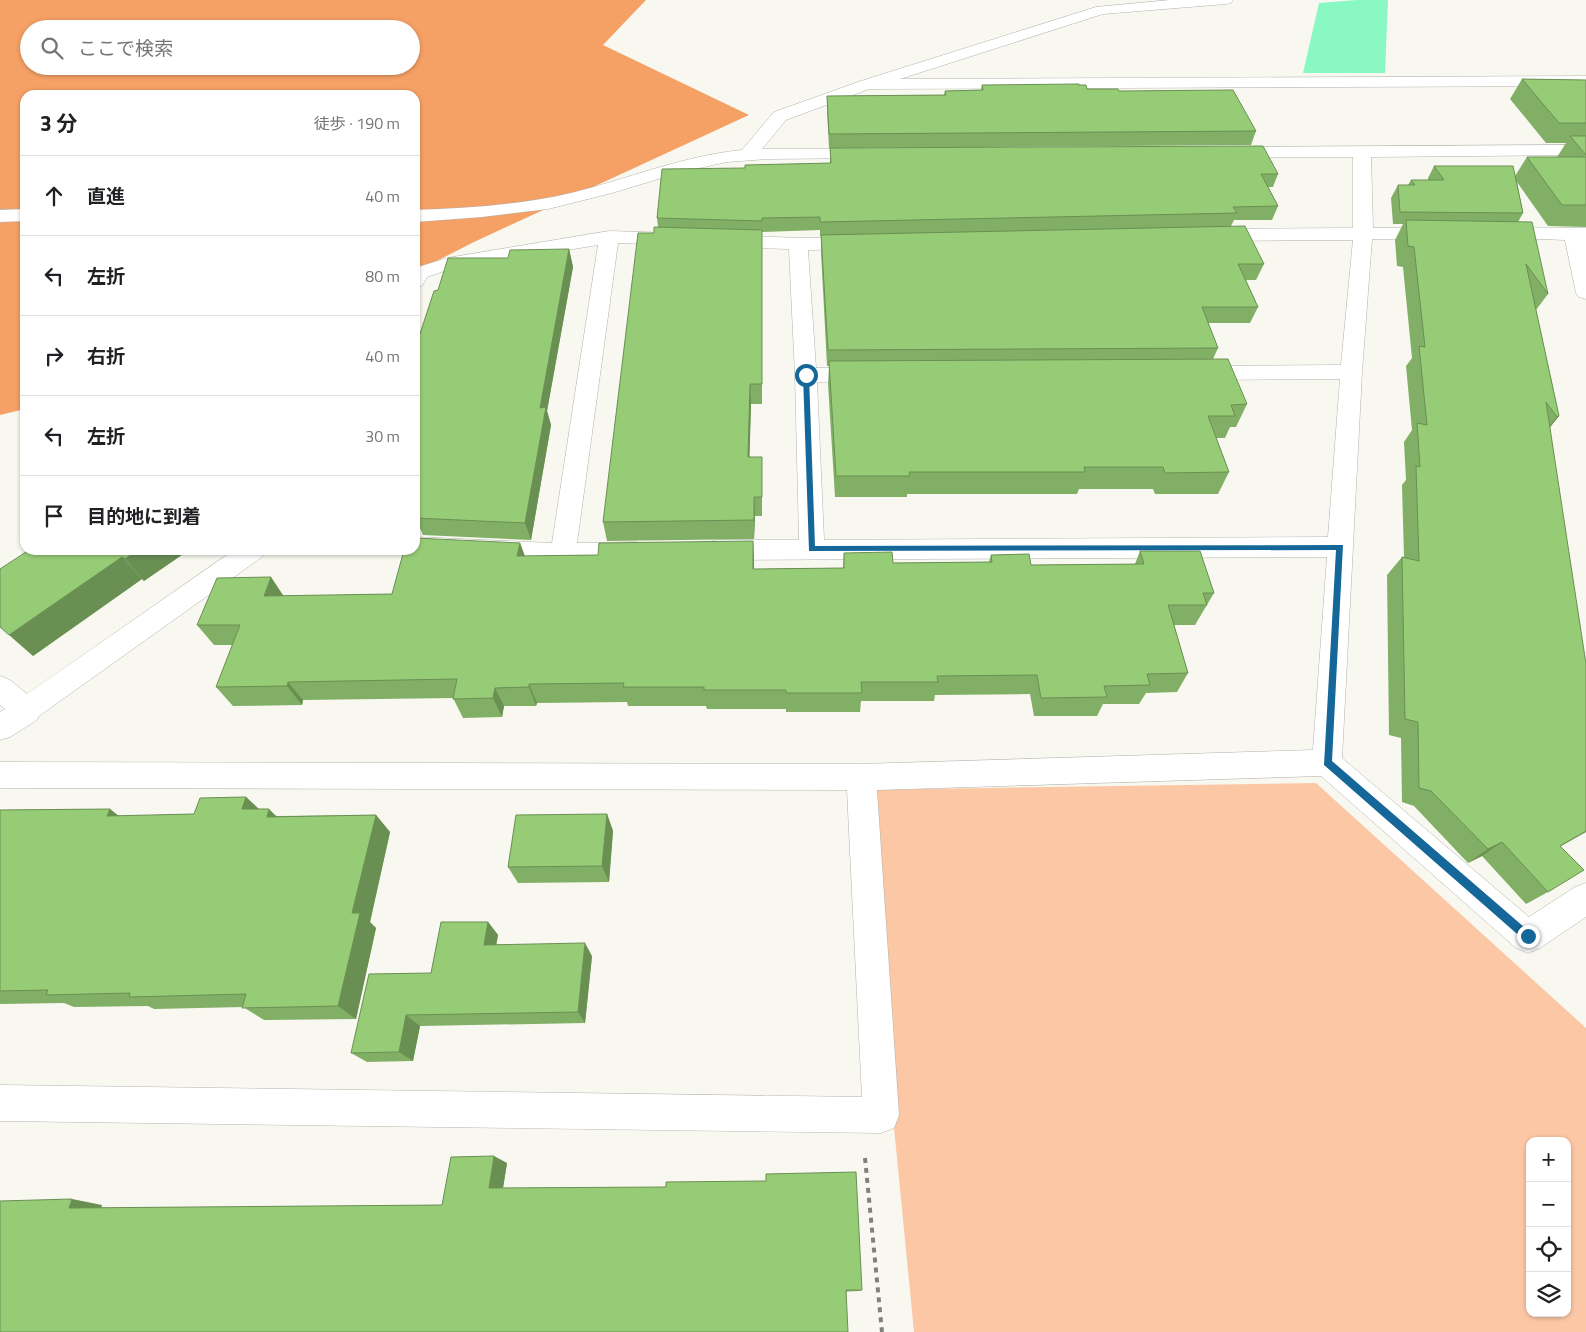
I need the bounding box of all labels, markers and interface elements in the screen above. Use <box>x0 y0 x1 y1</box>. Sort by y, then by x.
search box <box>20 20 420 75</box>
text: ここで検索 <box>78 33 173 62</box>
icon: search <box>38 34 66 62</box>
text: 3 分 <box>40 107 77 139</box>
text: 徒歩 · 190 m <box>314 111 400 135</box>
text: 直進 <box>87 181 125 210</box>
icon: ahead <box>40 182 68 210</box>
text: 40 m <box>365 184 400 208</box>
text: 左折 <box>87 261 125 290</box>
icon: left <box>40 262 68 290</box>
text: 80 m <box>365 264 400 288</box>
text: 右折 <box>87 341 125 370</box>
icon: right <box>40 342 68 370</box>
text: 40 m <box>365 344 400 368</box>
route start <box>795 364 818 387</box>
text: 左折 <box>87 421 125 450</box>
icon: left <box>40 422 68 450</box>
text: 30 m <box>365 424 400 448</box>
text: 目的地に到着 <box>87 501 201 530</box>
icon: arrive <box>40 502 68 530</box>
route end <box>1517 925 1540 948</box>
map controls <box>1526 1137 1571 1317</box>
button: + <box>1526 1137 1571 1182</box>
button: − <box>1526 1182 1571 1227</box>
button: locate <box>1526 1227 1571 1272</box>
button: layers <box>1526 1272 1571 1317</box>

